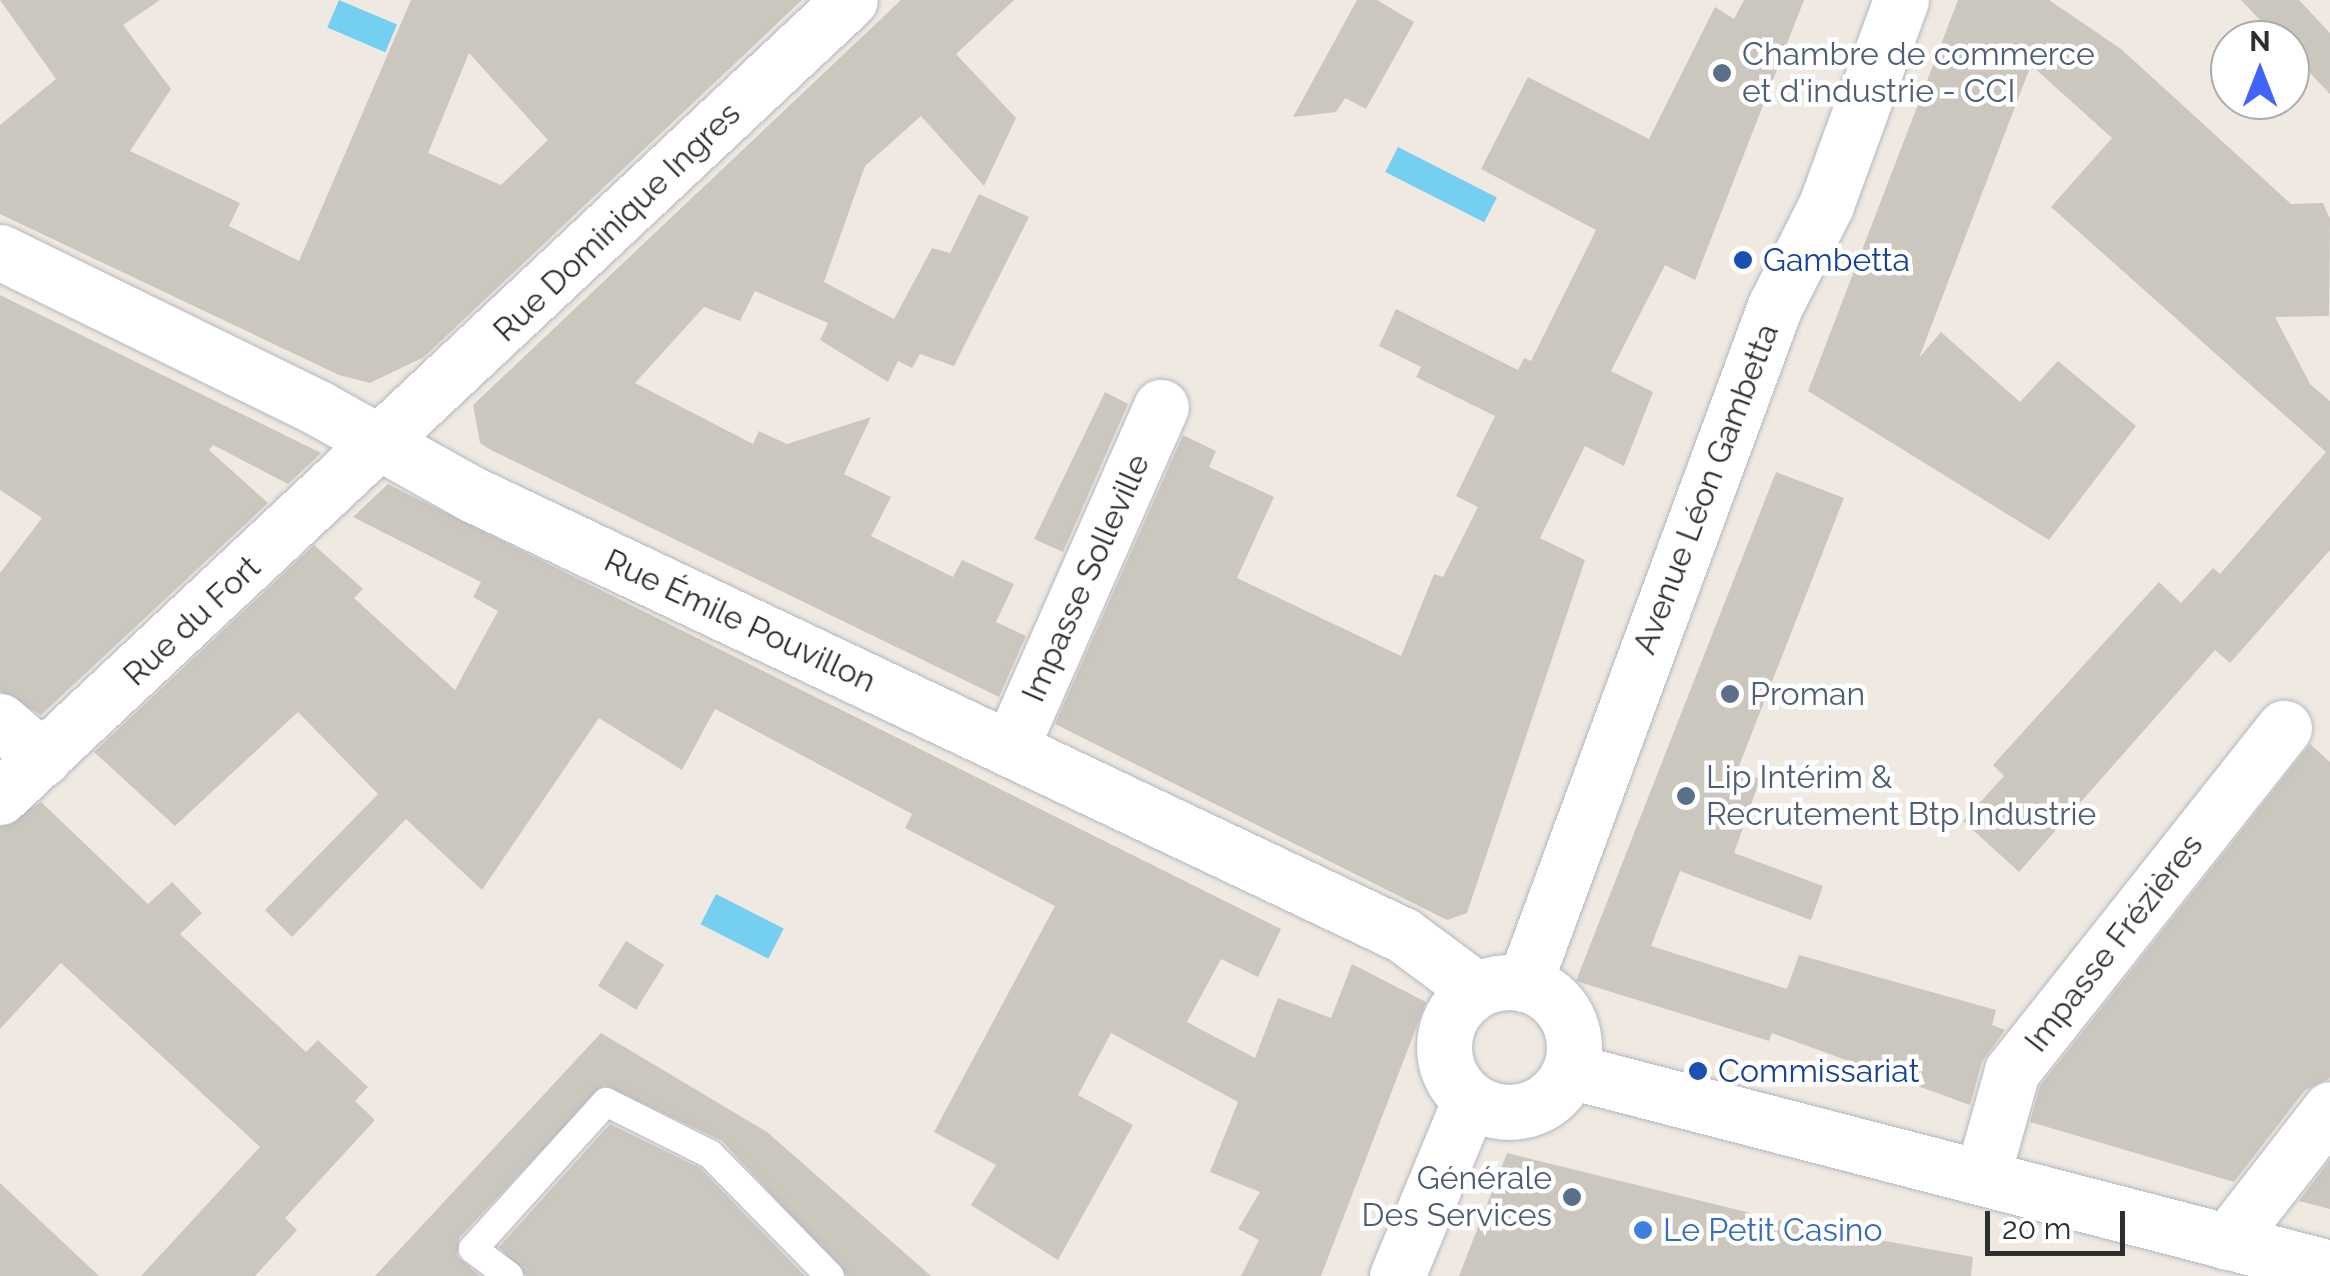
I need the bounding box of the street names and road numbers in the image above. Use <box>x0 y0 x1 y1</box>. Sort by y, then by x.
street label: Rue Dominique Ingres <box>486 94 748 350</box>
street label: Avenue Léon Gambetta <box>1625 319 1787 659</box>
street label: Impasse Solleville <box>1014 448 1158 708</box>
street label: Rue Émile Pouvillon <box>598 541 882 701</box>
street label: Rue du Fort <box>116 548 268 694</box>
street label: Impasse Frézières <box>2017 826 2211 1060</box>

